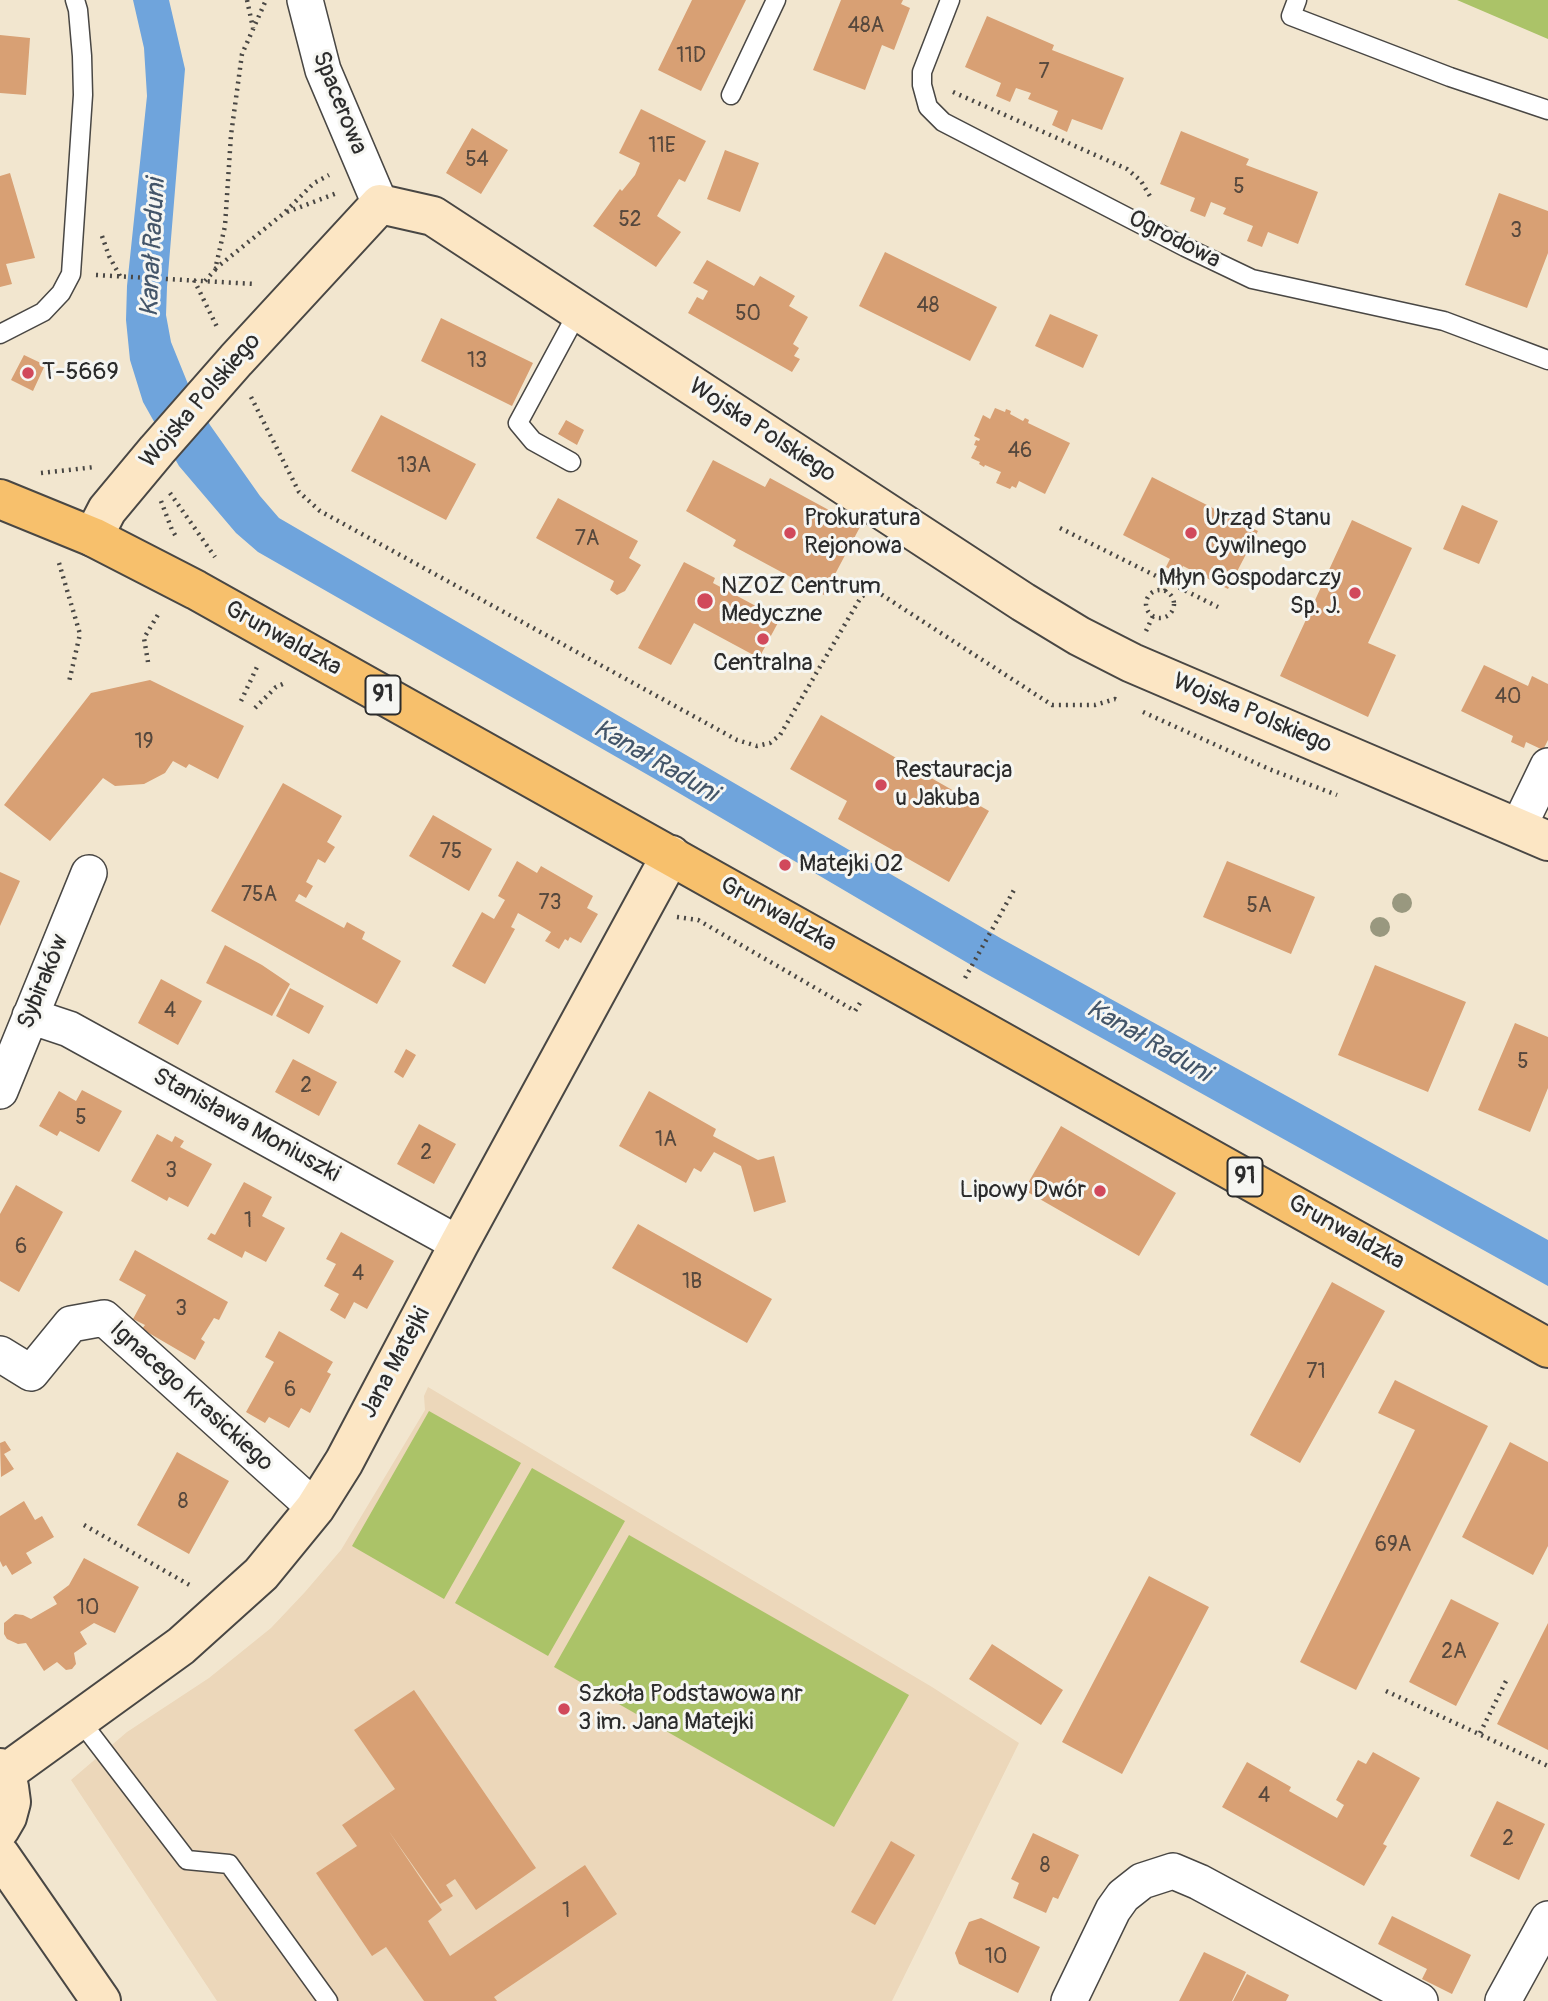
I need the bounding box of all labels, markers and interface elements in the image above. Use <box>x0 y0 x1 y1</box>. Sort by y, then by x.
house number: 48A <box>848 14 884 40</box>
house number: 11D <box>676 44 706 70</box>
street label: Spacerowa <box>305 47 373 159</box>
house number: 7 <box>1038 60 1050 86</box>
house number: 11E <box>648 134 676 160</box>
house number: 54 <box>465 148 489 174</box>
house number: 5 <box>1233 175 1245 201</box>
water label: Kanał Raduni <box>135 178 173 318</box>
street label: Ogrodowa <box>1123 205 1225 275</box>
house number: 52 <box>618 208 642 234</box>
house number: 3 <box>1510 219 1522 245</box>
house number: 48 <box>917 294 939 320</box>
house number: 50 <box>735 302 761 328</box>
street label: Wojska Polskiego <box>134 328 268 474</box>
house number: 13 <box>467 349 487 375</box>
place label: T-5669 <box>42 359 119 387</box>
marker: T-5669 <box>20 365 36 381</box>
street label: Wojska Polskiego <box>683 373 841 489</box>
house number: 46 <box>1008 439 1032 465</box>
house number: 13A <box>397 454 431 480</box>
place label: Prokuratura Rejonowa <box>804 505 920 561</box>
place label: Urząd Stanu Cywilnego <box>1205 505 1331 561</box>
marker: Prokuratura Rejonowa <box>782 525 798 541</box>
marker: Urząd Stanu Cywilnego <box>1183 525 1199 541</box>
house number: 7A <box>575 527 599 553</box>
place label: Młyn Gospodarczy Sp. J. <box>1159 565 1341 621</box>
place label: NZOZ Centrum Medyczne <box>721 573 881 629</box>
marker: Młyn Gospodarczy Sp. J. <box>1347 585 1363 601</box>
marker: NZOZ Centrum Medyczne <box>695 591 715 611</box>
street label: Grunwaldzka <box>220 595 346 683</box>
marker: Centralna <box>755 631 771 647</box>
place label: Centralna <box>713 650 813 678</box>
street label: Wojska Polskiego <box>1168 668 1336 760</box>
road number: 91 <box>366 676 400 715</box>
house number: 40 <box>1495 685 1521 711</box>
water label: Kanał Raduni <box>587 714 723 810</box>
house number: 19 <box>134 730 154 756</box>
place label: Restauracja u Jakuba <box>895 757 1012 813</box>
marker: Restauracja u Jakuba <box>873 777 889 793</box>
house number: 75 <box>440 840 462 866</box>
place label: Matejki 02 <box>799 851 904 879</box>
marker: Matejki 02 <box>777 857 793 873</box>
street label: Grunwaldzka <box>715 871 841 959</box>
house number: 75A <box>241 883 277 909</box>
house number: 73 <box>539 891 561 917</box>
house number: 5A <box>1246 894 1272 920</box>
street label: Sybiraków <box>12 931 76 1033</box>
water label: Kanał Raduni <box>1080 994 1216 1090</box>
house number: 4 <box>164 999 176 1025</box>
house number: 5 <box>1517 1050 1529 1076</box>
street label: Stanisława Moniuszki <box>147 1063 345 1189</box>
house number: 2 <box>300 1074 312 1100</box>
house number: 5 <box>75 1106 87 1132</box>
house number: 1A <box>655 1128 677 1154</box>
house number: 2 <box>420 1141 432 1167</box>
road number: 91 <box>1228 1158 1262 1196</box>
house number: 3 <box>165 1159 177 1185</box>
place label: Lipowy Dwór <box>960 1177 1086 1205</box>
marker: Lipowy Dwór <box>1092 1183 1108 1199</box>
street label: Grunwaldzka <box>1283 1189 1409 1277</box>
house number: 1 <box>244 1209 252 1235</box>
house number: 6 <box>15 1235 27 1261</box>
house number: 4 <box>352 1262 364 1288</box>
house number: 1B <box>682 1270 702 1296</box>
house number: 3 <box>175 1297 187 1323</box>
street label: Jana Matejki <box>355 1303 437 1423</box>
street label: Ignacego Krasickiego <box>103 1316 279 1478</box>
house number: 71 <box>1306 1360 1326 1386</box>
house number: 6 <box>284 1378 296 1404</box>
house number: 8 <box>178 1490 188 1516</box>
house number: 69A <box>1375 1533 1411 1559</box>
house number: 10 <box>77 1596 99 1622</box>
house number: 2A <box>1441 1640 1467 1666</box>
place label: Szkoła Podstawowa nr 3 im. Jana Matejki <box>578 1681 803 1737</box>
marker: Szkoła Podstawowa nr 3 im. Jana Matejki <box>556 1701 572 1717</box>
house number: 4 <box>1258 1784 1270 1810</box>
house number: 2 <box>1502 1827 1514 1853</box>
house number: 8 <box>1040 1854 1050 1880</box>
house number: 1 <box>562 1899 570 1925</box>
house number: 10 <box>985 1945 1007 1971</box>

